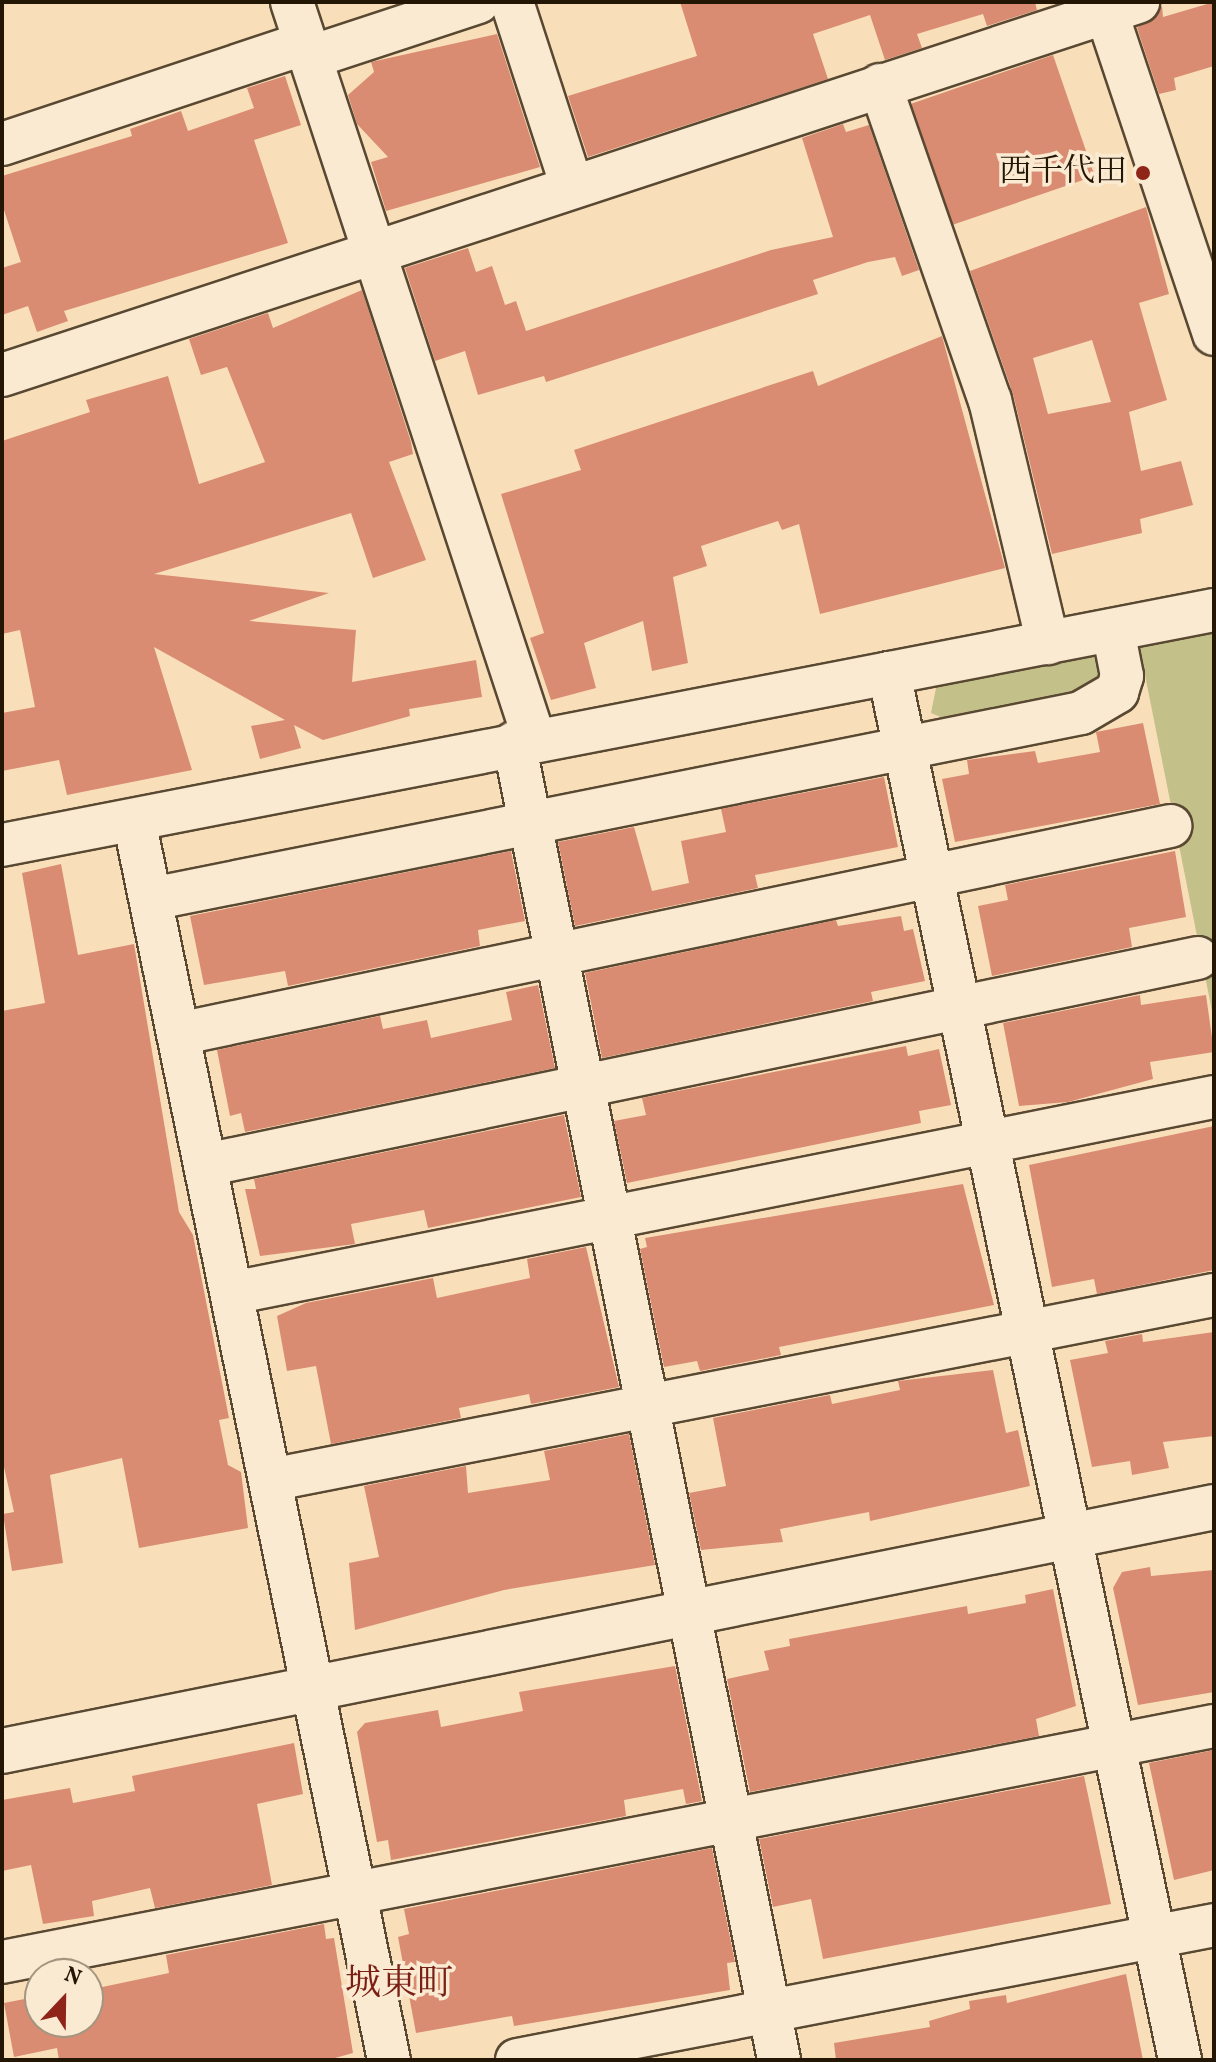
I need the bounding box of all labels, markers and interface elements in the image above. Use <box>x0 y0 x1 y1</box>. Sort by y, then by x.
place label: 西千代田 <box>999 154 1127 192</box>
marker: 西千代田 <box>1134 164 1152 182</box>
north arrow <box>24 1958 104 2038</box>
text: N <box>59 1960 86 1995</box>
district label: 城東町 <box>345 1964 453 2008</box>

